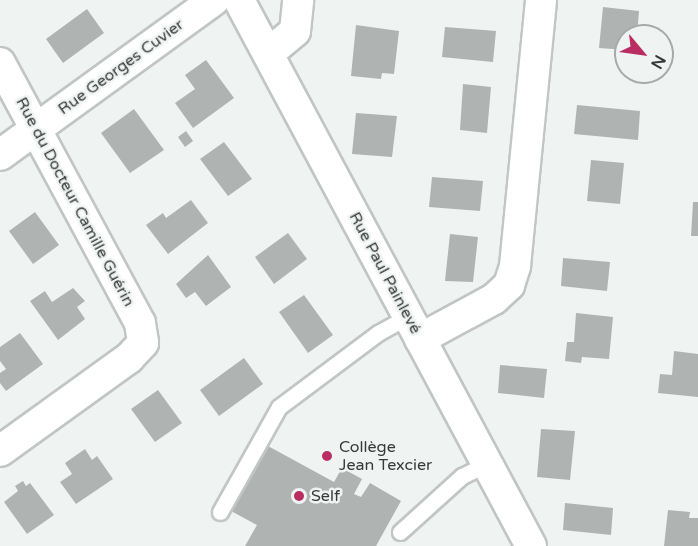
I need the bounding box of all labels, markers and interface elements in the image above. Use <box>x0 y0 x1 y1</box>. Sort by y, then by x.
street label: Rue Georges Cuvier <box>54 15 188 119</box>
north arrow <box>614 24 674 84</box>
text: N <box>646 51 670 72</box>
street label: Rue du Docteur Camille Guérin <box>12 94 138 310</box>
street label: Rue Paul Painlevé <box>345 209 425 337</box>
place label: Collège Jean Texcier <box>339 437 432 475</box>
marker: Collège Jean Texcier <box>320 449 334 463</box>
place label: Self <box>311 486 340 506</box>
marker: Self <box>292 489 306 503</box>

